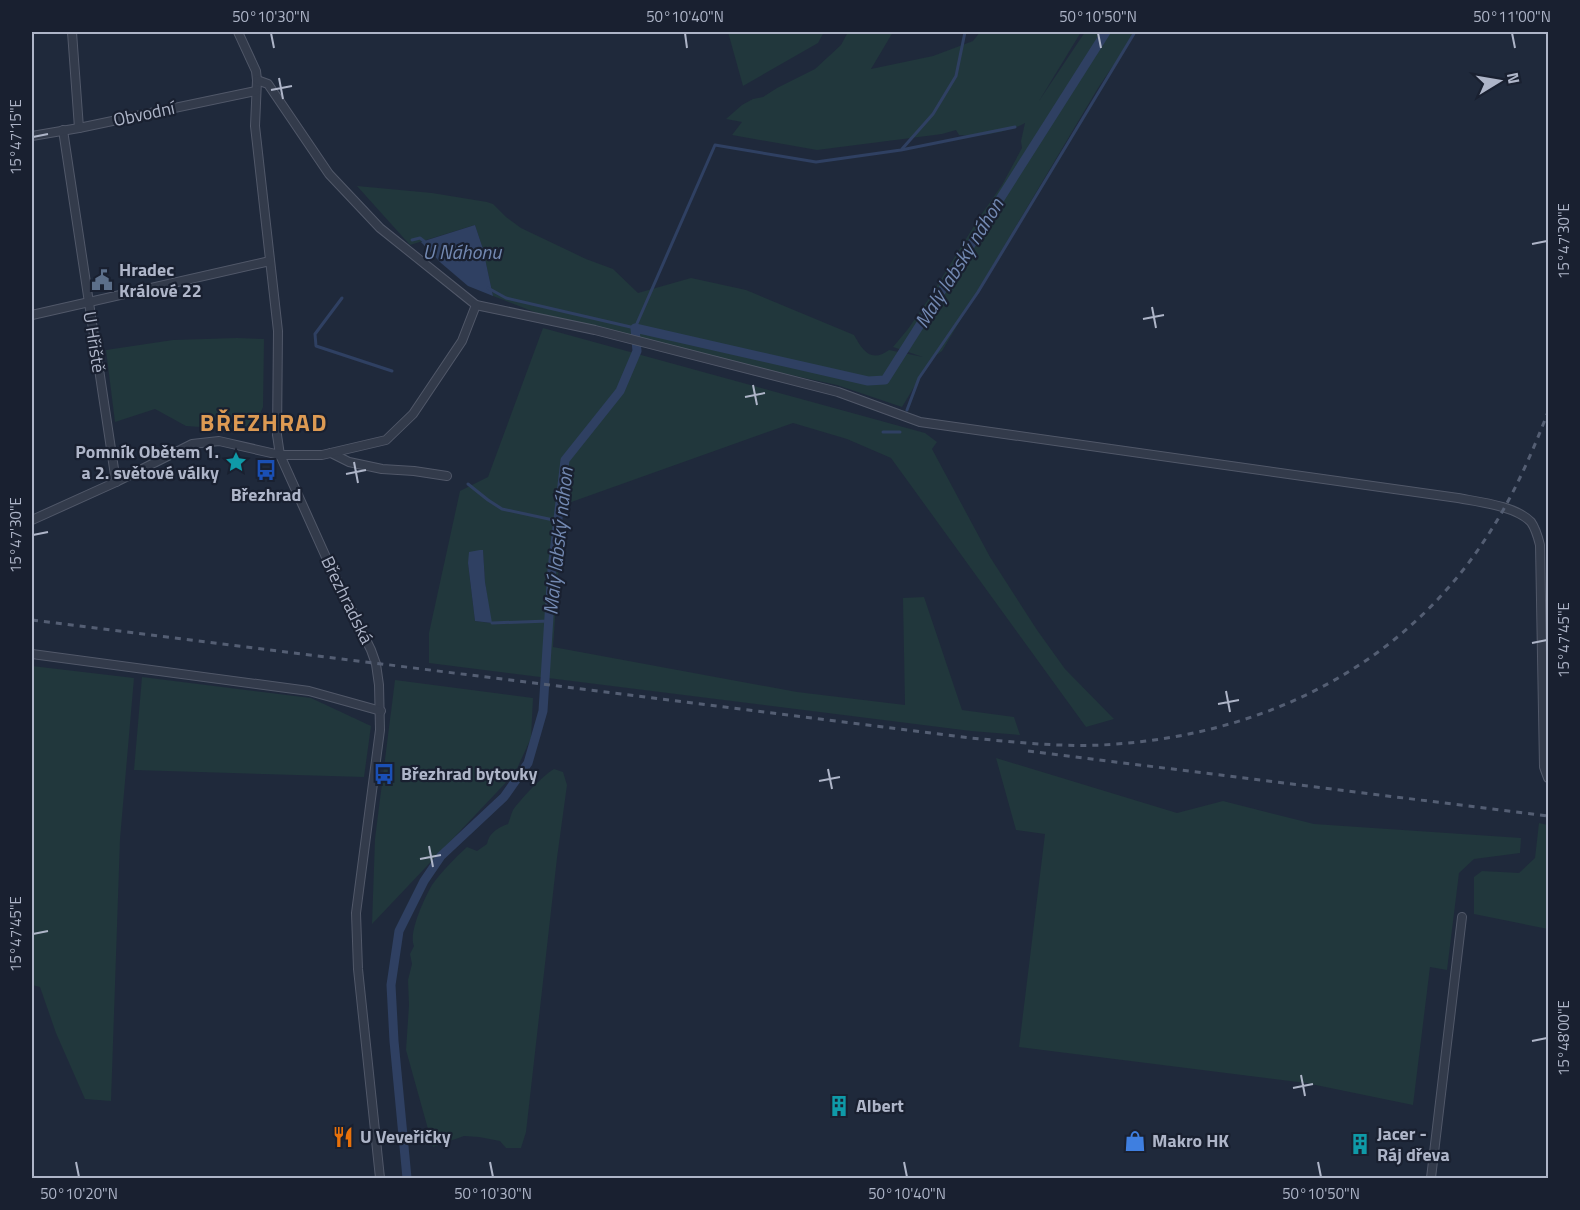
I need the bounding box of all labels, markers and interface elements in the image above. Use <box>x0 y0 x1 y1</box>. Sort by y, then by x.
text: 50°10'30"N <box>232 5 310 28</box>
text: 50°10'40"N <box>646 5 724 28</box>
text: 50°10'50"N <box>1059 5 1137 28</box>
text: 50°11'00"N <box>1473 5 1551 28</box>
north arrow <box>1469 51 1529 111</box>
text: N <box>1501 70 1527 86</box>
street label: Obvodní <box>111 93 179 133</box>
text: 15°47'15"E <box>4 99 27 175</box>
water label: Malý labský náhon <box>906 191 1012 334</box>
text: 15°47'30"E <box>1552 203 1575 279</box>
water label: U Náhonu <box>423 236 502 267</box>
place label: Hradec Králové 22 <box>119 256 202 304</box>
public building icon: Hradec Králové 22 <box>90 268 114 292</box>
street label: U Hřiště <box>76 309 113 374</box>
district label: BŘEZHRAD <box>200 404 328 440</box>
place label: Pomník Obětem 1. a 2. světové války <box>75 438 219 486</box>
place icon: Pomník Obětem 1. a 2. světové války <box>224 450 248 474</box>
bus stop icon: Březhrad <box>254 458 278 482</box>
water label: Malý labský náhon <box>534 465 581 616</box>
place label: Březhrad <box>231 481 301 508</box>
text: 15°47'30"E <box>4 497 27 573</box>
street label: Březhradská <box>315 551 380 648</box>
text: 15°47'45"E <box>1552 602 1575 678</box>
place label: Březhrad bytovky <box>401 760 538 787</box>
bus stop icon: Březhrad bytovky <box>372 762 396 786</box>
text: 15°47'45"E <box>4 896 27 972</box>
text: 15°48'00"E <box>1552 1000 1575 1076</box>
place label: Albert <box>856 1092 904 1119</box>
building icon: Albert <box>827 1094 851 1118</box>
place label: Jacer - Ráj dřeva <box>1377 1120 1450 1168</box>
place label: U Veveřičky <box>360 1123 451 1150</box>
restaurant icon: U Veveřičky <box>331 1125 355 1149</box>
place label: Makro HK <box>1152 1127 1229 1154</box>
shop icon: Makro HK <box>1123 1129 1147 1153</box>
building icon: Jacer - Ráj dřeva <box>1348 1132 1372 1156</box>
text: 50°10'20"N <box>40 1182 118 1205</box>
text: 50°10'30"N <box>454 1182 532 1205</box>
text: 50°10'40"N <box>868 1182 946 1205</box>
text: 50°10'50"N <box>1282 1182 1360 1205</box>

